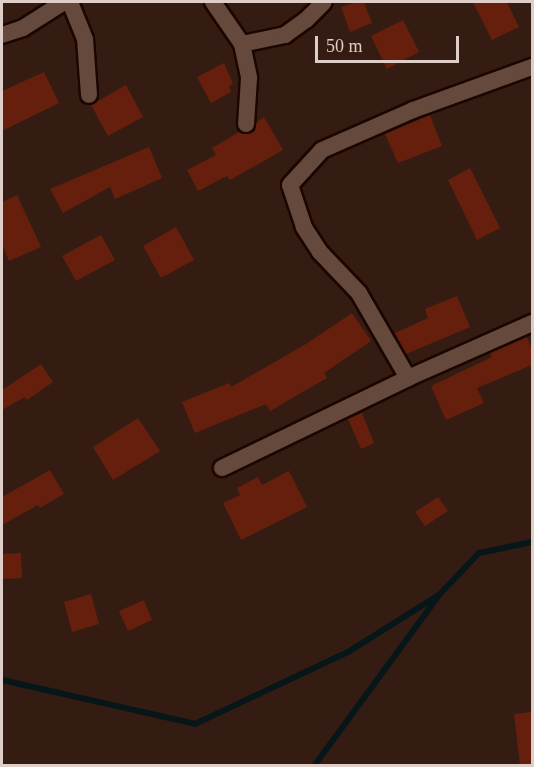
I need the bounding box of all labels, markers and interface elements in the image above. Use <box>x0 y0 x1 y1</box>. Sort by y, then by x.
scale bar <box>318 24 462 62</box>
text: 50 m <box>326 36 363 56</box>

